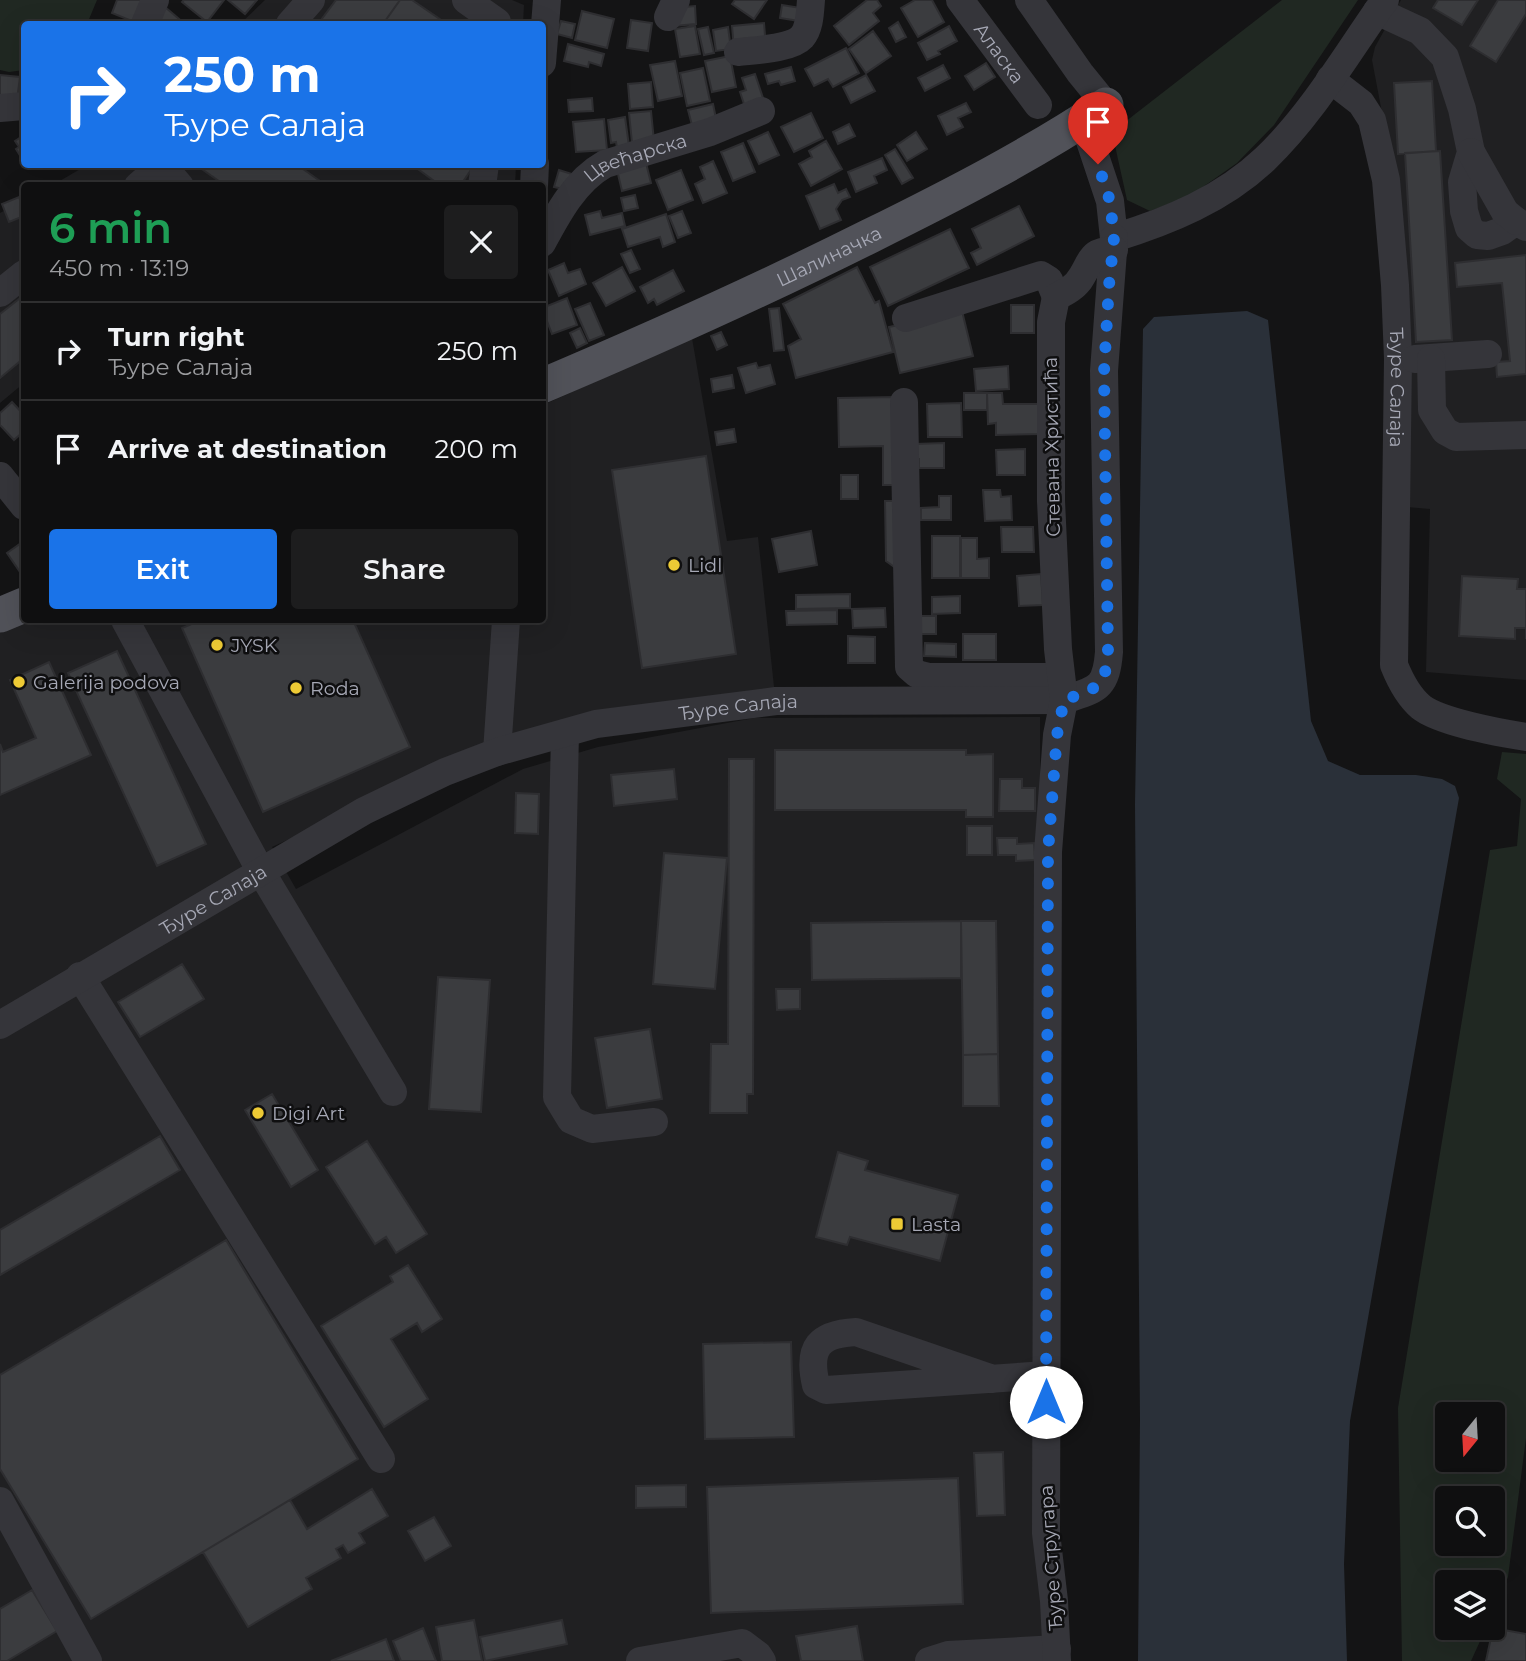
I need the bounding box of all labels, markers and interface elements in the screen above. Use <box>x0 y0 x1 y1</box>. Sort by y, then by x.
street label: Аласка <box>969 18 1029 88</box>
text: 250 m <box>164 45 321 104</box>
icon: right <box>49 49 140 140</box>
pin <box>1068 92 1128 164</box>
icon: arrive <box>1079 103 1117 141</box>
text: Ђуре Салаја <box>164 105 366 144</box>
street label: Цвећарска <box>579 128 689 187</box>
text: 6 min <box>49 202 172 254</box>
button: close <box>444 205 518 279</box>
street label: Шалиначка <box>773 221 885 291</box>
text: 450 m · 13:19 <box>49 254 189 282</box>
text: Turn right <box>108 321 244 353</box>
street label: Ђуре Салаја <box>1385 327 1410 448</box>
icon: right <box>49 332 87 370</box>
text: 250 m <box>437 335 518 367</box>
text: Ђуре Салаја <box>108 353 253 381</box>
street label: Стевана Христића <box>1039 357 1065 537</box>
icon: arrive <box>49 430 87 468</box>
text: Arrive at destination <box>108 433 387 465</box>
text: 200 m <box>434 433 518 465</box>
button: Exit <box>49 529 277 609</box>
button: Share <box>291 529 518 609</box>
place label: Lidl <box>688 554 722 577</box>
marker: Lidl <box>666 557 682 573</box>
place label: JYSK <box>230 634 278 657</box>
marker: JYSK <box>209 637 225 653</box>
place label: Galerija podova <box>33 671 180 694</box>
marker: Galerija podova <box>11 674 27 690</box>
place label: Roda <box>310 677 360 700</box>
marker: Roda <box>288 680 304 696</box>
street label: Ђуре Салаја <box>677 689 798 725</box>
street label: Ђуре Салаја <box>155 859 270 940</box>
place label: Digi Art <box>272 1102 345 1125</box>
marker: Digi Art <box>250 1105 266 1121</box>
place label: Lasta <box>911 1213 961 1236</box>
marker: Lasta <box>889 1216 905 1232</box>
position arrow <box>1009 1365 1083 1439</box>
north arrow <box>1435 1402 1505 1472</box>
map controls <box>1435 1402 1505 1640</box>
street label: Ђуре Стругара <box>1034 1484 1068 1632</box>
button: search <box>1435 1486 1505 1556</box>
button: layers <box>1435 1570 1505 1640</box>

